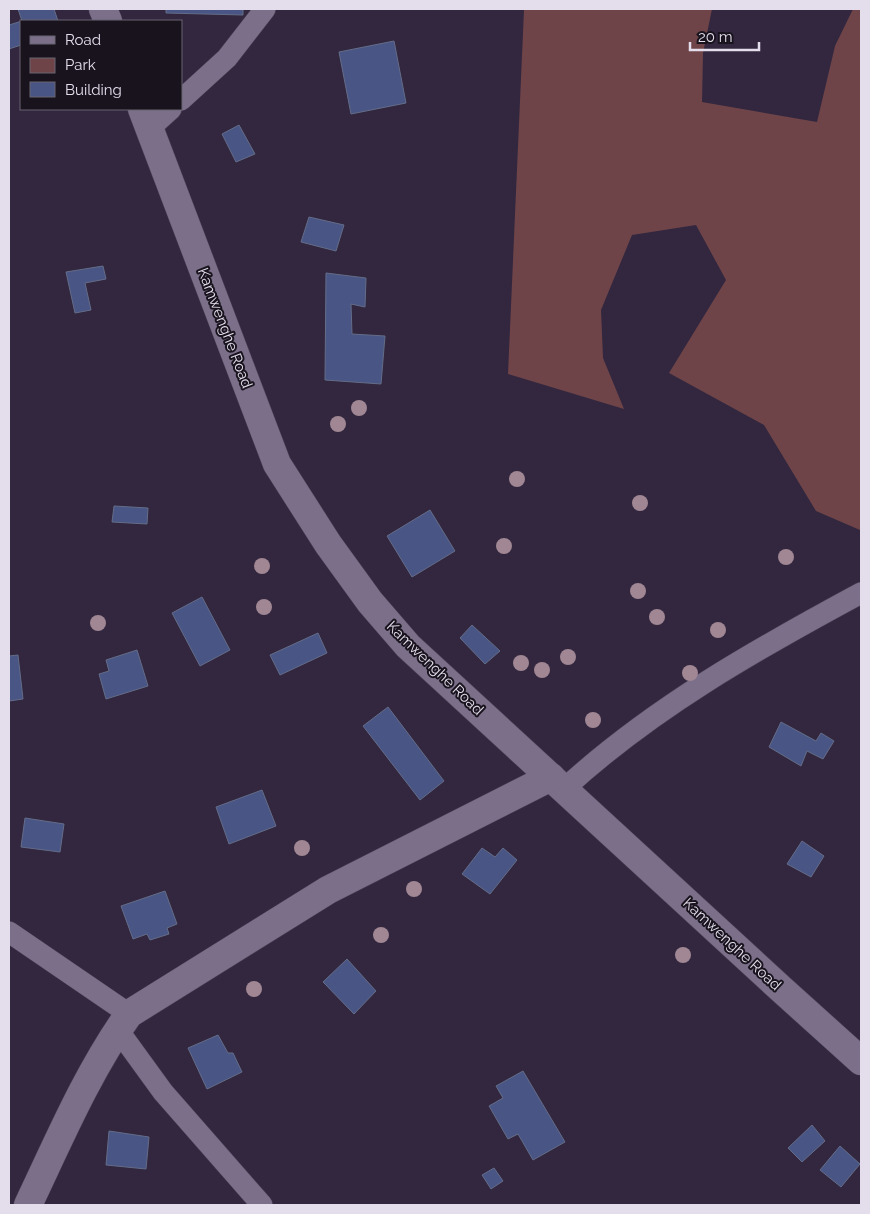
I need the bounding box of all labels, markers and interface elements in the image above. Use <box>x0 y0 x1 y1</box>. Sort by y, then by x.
legend <box>20 20 182 110</box>
scale bar <box>690 20 759 52</box>
text: 20 m <box>698 28 733 46</box>
text: Road <box>65 31 101 49</box>
text: Park <box>65 56 96 74</box>
text: Building <box>65 81 122 99</box>
street label: Kamwenghe Road <box>194 265 256 391</box>
street label: Kamwenghe Road <box>383 617 487 719</box>
street label: Kamwenghe Road <box>679 894 785 994</box>

